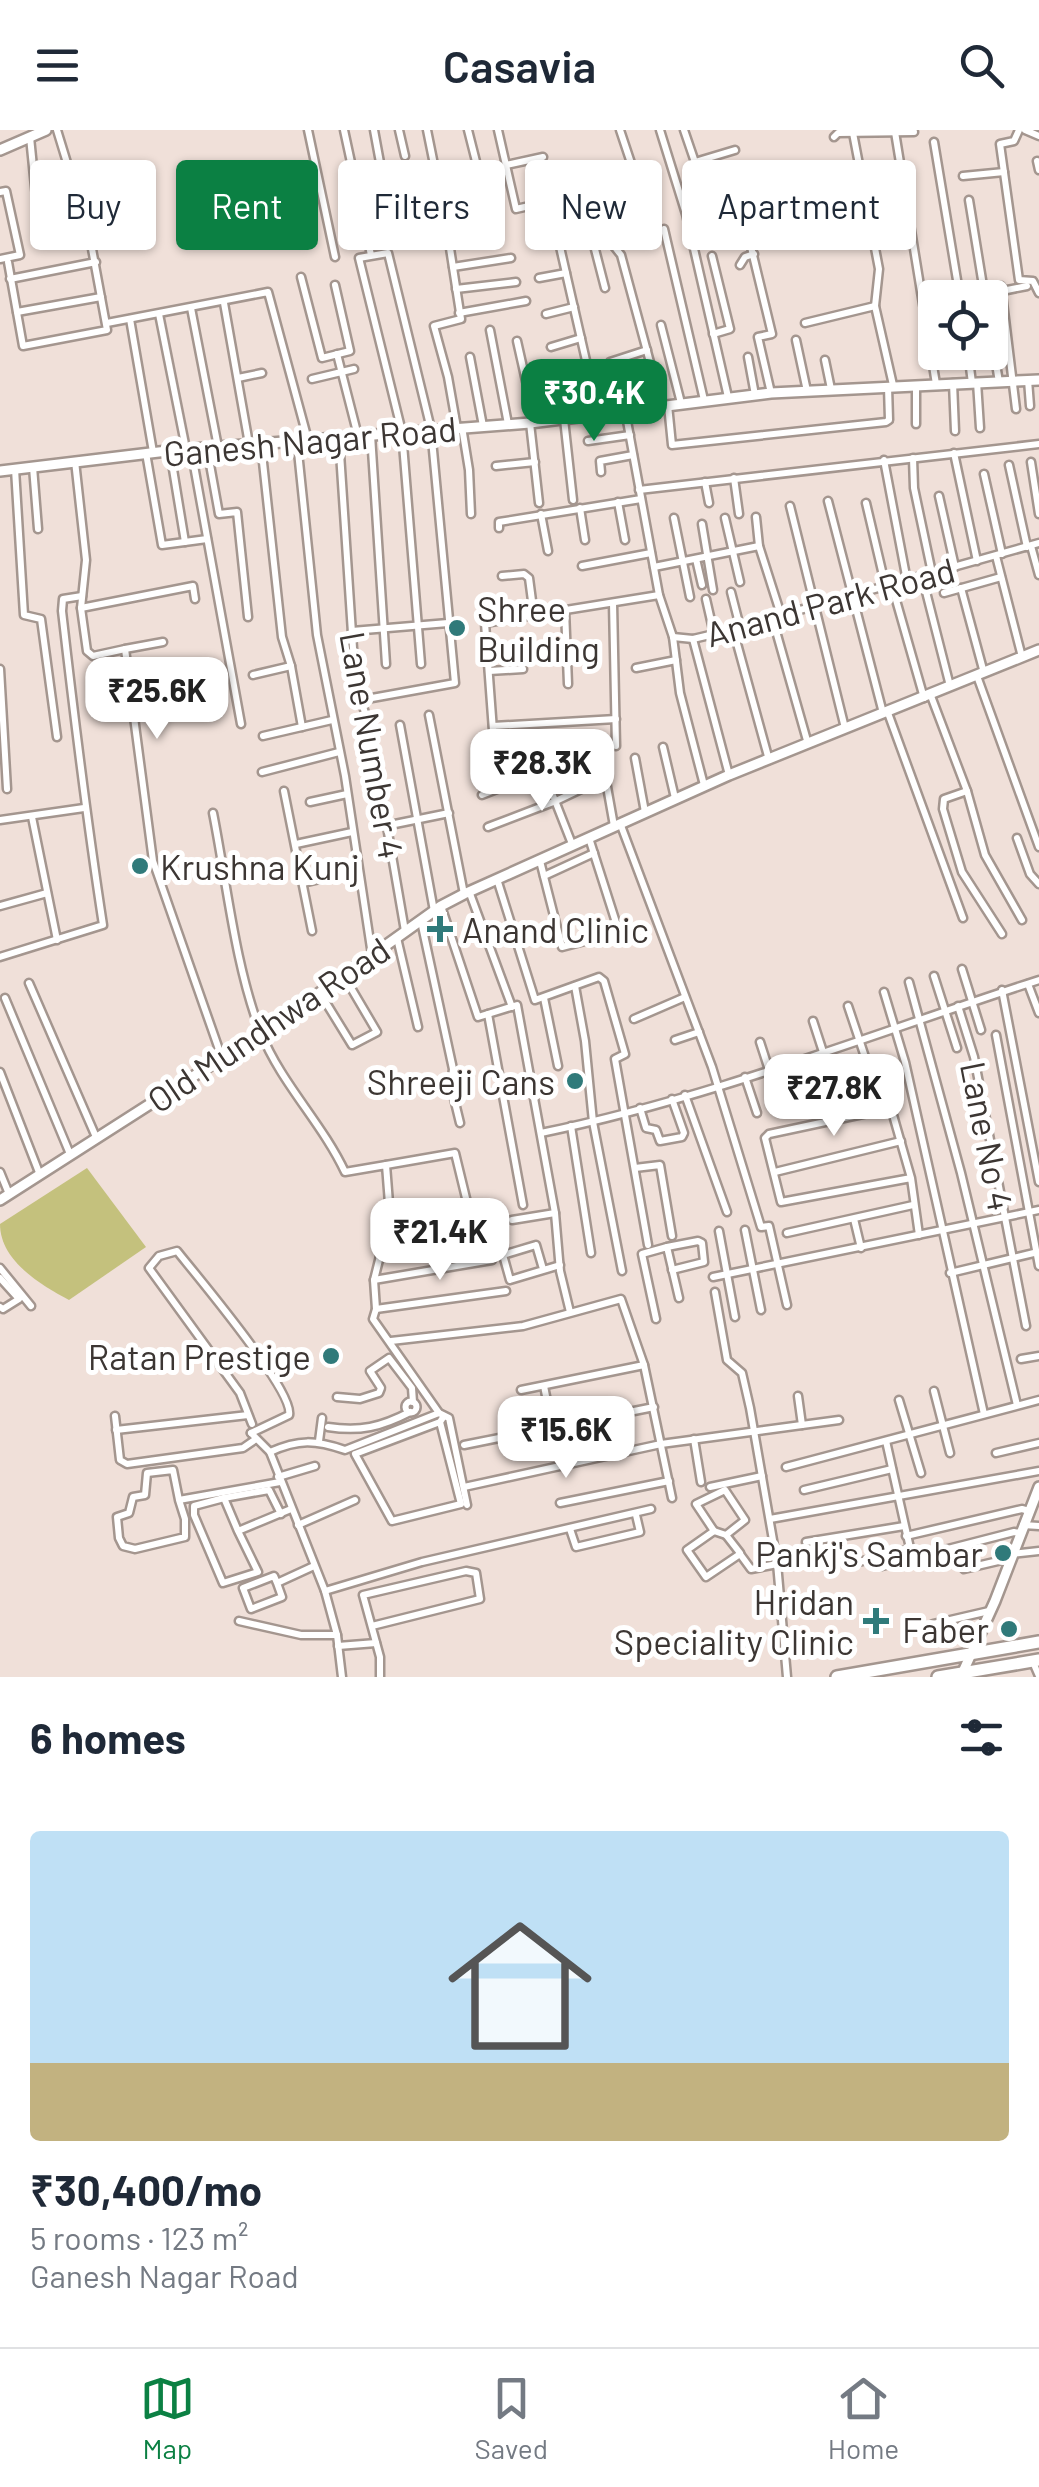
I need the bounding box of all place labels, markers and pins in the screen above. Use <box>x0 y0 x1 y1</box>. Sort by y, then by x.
pin: ₹30.4K <box>513 359 675 444</box>
place label: Shree Building <box>477 587 600 669</box>
marker: Shree Building <box>446 617 468 639</box>
pin: ₹25.6K <box>76 657 238 742</box>
pin: ₹28.3K <box>461 729 623 814</box>
place label: Krushna Kunj <box>160 845 360 887</box>
marker: Krushna Kunj <box>129 855 151 877</box>
place label: Anand Clinic <box>462 908 649 950</box>
marker: Anand Clinic <box>427 916 453 942</box>
pin: ₹27.8K <box>753 1054 915 1139</box>
place label: Shreeji Cans <box>367 1060 555 1102</box>
marker: Shreeji Cans <box>564 1070 586 1092</box>
pin: ₹21.4K <box>359 1198 521 1283</box>
place label: Ratan Prestige <box>88 1335 311 1377</box>
marker: Ratan Prestige <box>320 1345 342 1367</box>
pin: ₹15.6K <box>485 1396 647 1481</box>
place label: Pankj's Sambar <box>755 1532 983 1574</box>
marker: Pankj's Sambar <box>992 1542 1014 1564</box>
place label: Hridan Speciality Clinic <box>614 1580 854 1662</box>
marker: Hridan Speciality Clinic <box>863 1608 889 1634</box>
place label: Faber <box>902 1608 989 1650</box>
marker: Faber <box>998 1618 1020 1640</box>

